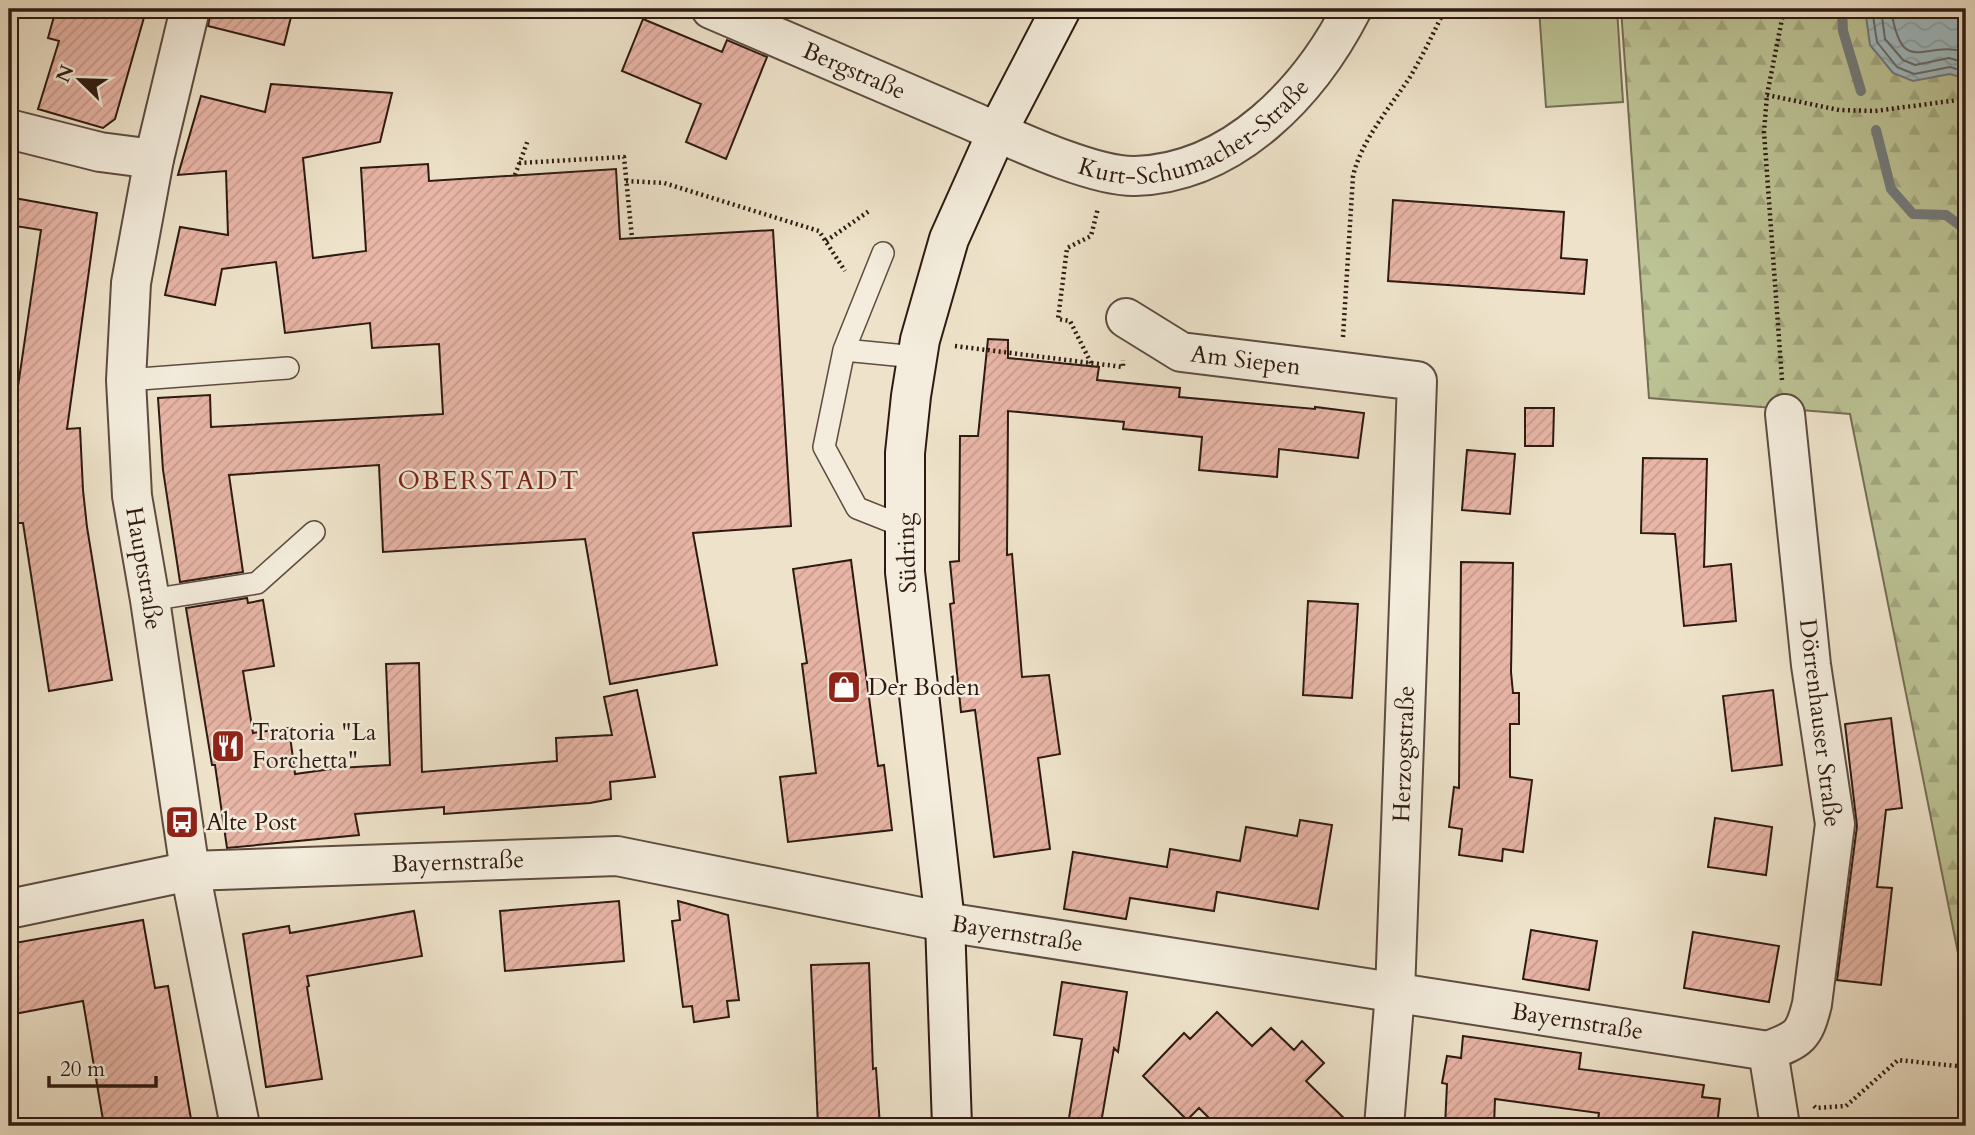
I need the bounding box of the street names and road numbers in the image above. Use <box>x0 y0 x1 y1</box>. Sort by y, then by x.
street label: Bergstraße <box>798 34 911 107</box>
street label: Kurt-Schumacher-Straße <box>1074 72 1317 193</box>
street label: Am Siepen <box>1189 337 1303 383</box>
street label: Hauptstraße <box>118 504 171 632</box>
street label: Südring <box>889 512 925 594</box>
street label: Dörrenhauser Straße <box>1791 617 1849 829</box>
street label: Herzogstraße <box>1385 685 1423 823</box>
street label: Bayernstraße <box>391 843 525 880</box>
street label: Bayernstraße <box>949 907 1085 960</box>
street label: Bayernstraße <box>1509 995 1646 1048</box>

